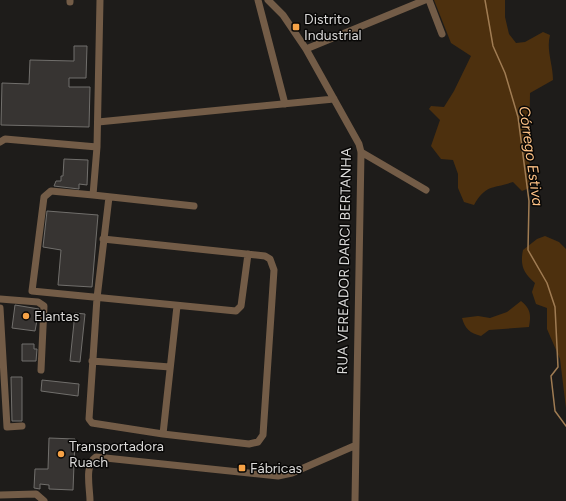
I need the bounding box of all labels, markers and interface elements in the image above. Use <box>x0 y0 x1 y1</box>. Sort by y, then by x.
place label: Distrito Industrial <box>304 11 362 44</box>
marker: Distrito Industrial <box>291 22 301 32</box>
water label: Córrego Estiva <box>515 105 547 207</box>
street label: RUA VEREADOR DARCI BERTANHA <box>334 147 355 374</box>
place label: Elantas <box>34 308 79 325</box>
marker: Elantas <box>21 311 31 321</box>
place label: Transportadora Ruach <box>69 438 164 471</box>
marker: Transportadora Ruach <box>56 449 66 459</box>
place label: Fábricas <box>250 460 302 477</box>
marker: Fábricas <box>237 463 247 473</box>

